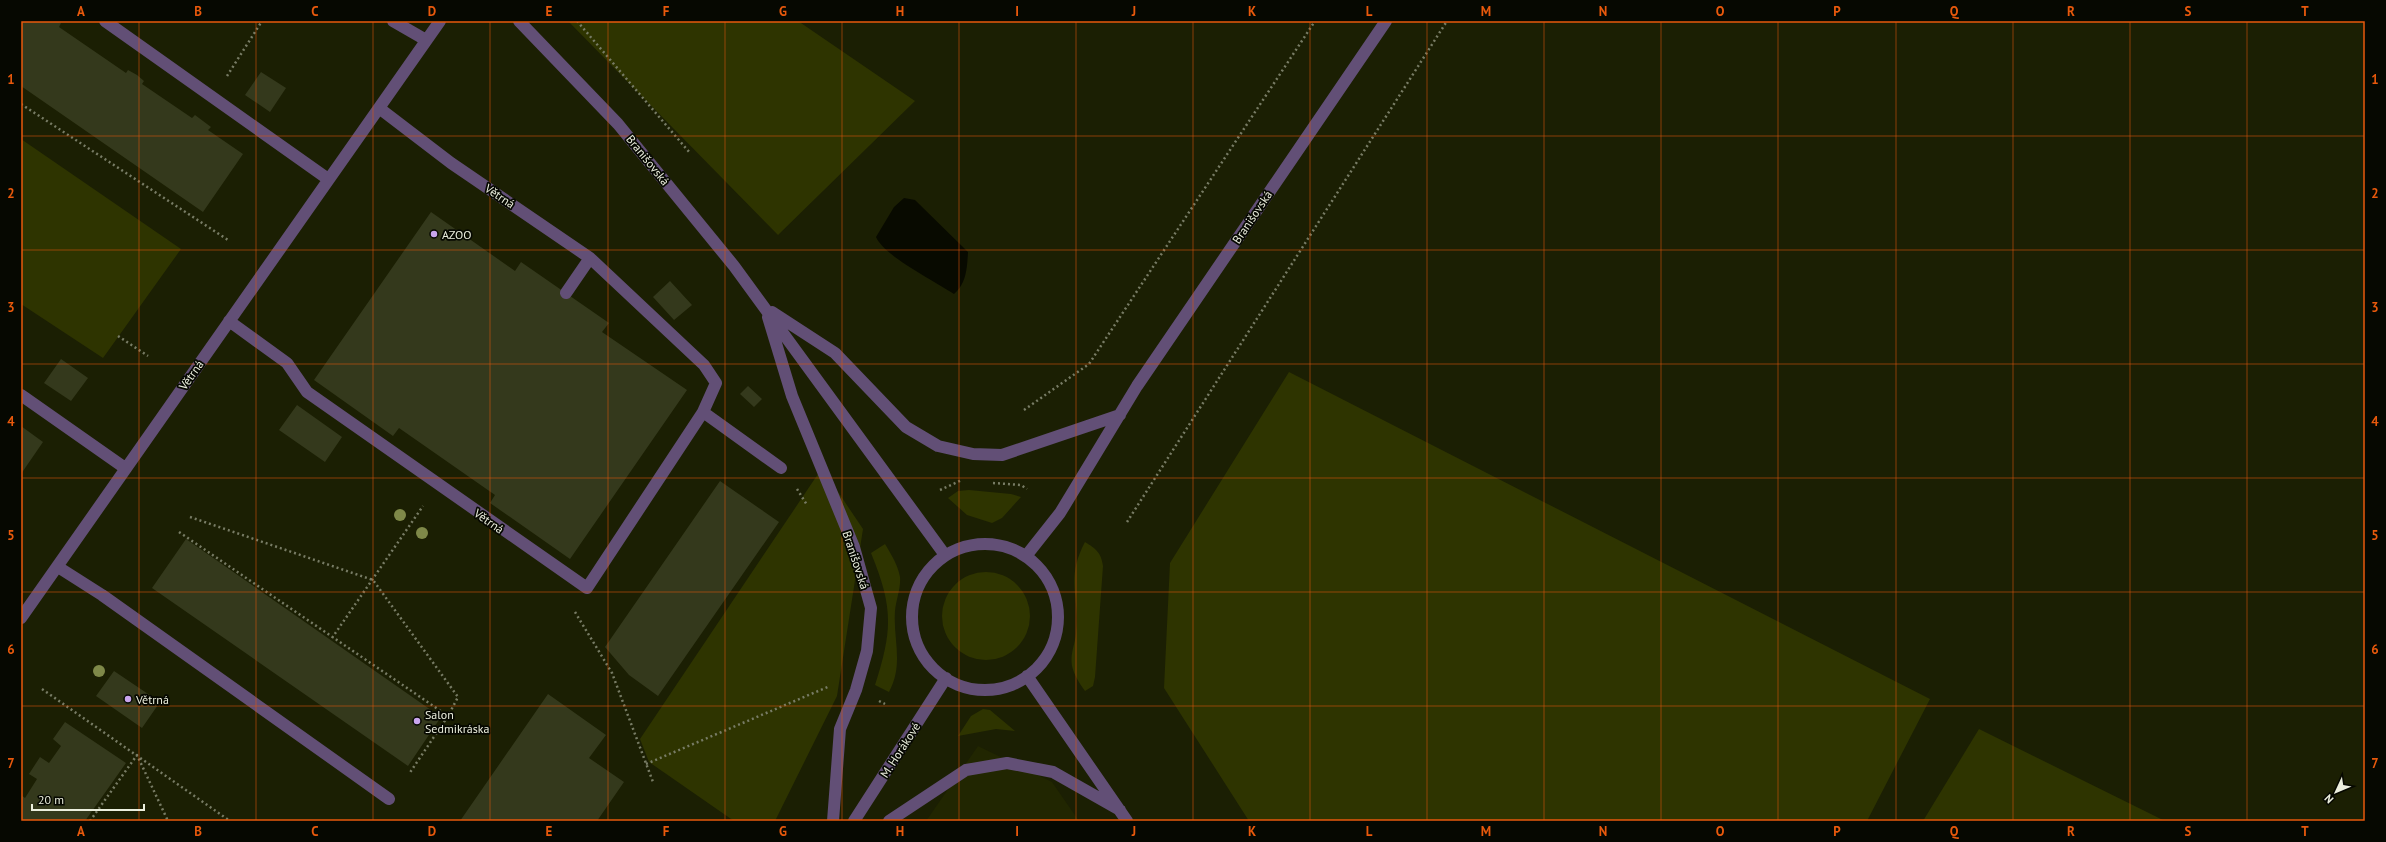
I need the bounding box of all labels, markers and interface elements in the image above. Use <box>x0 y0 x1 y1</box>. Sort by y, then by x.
text: A <box>77 3 85 20</box>
text: B <box>194 3 202 20</box>
text: C <box>311 3 319 20</box>
text: D <box>428 3 436 20</box>
text: E <box>546 3 553 20</box>
text: F <box>663 3 670 20</box>
text: G <box>779 3 787 20</box>
text: H <box>896 3 904 20</box>
text: I <box>1015 3 1019 20</box>
text: J <box>1131 3 1136 20</box>
text: K <box>1248 3 1256 20</box>
text: L <box>1366 3 1373 20</box>
text: M <box>1481 3 1491 20</box>
text: N <box>1599 3 1607 20</box>
text: O <box>1716 3 1725 20</box>
text: P <box>1833 3 1841 20</box>
text: Q <box>1950 3 1960 20</box>
text: R <box>2067 3 2075 20</box>
text: S <box>2185 3 2192 20</box>
text: T <box>2301 3 2309 20</box>
text: 1 <box>7 71 15 88</box>
text: 1 <box>2371 71 2379 88</box>
street label: Branišovská <box>623 132 673 188</box>
street label: Větrná <box>481 180 518 211</box>
text: 2 <box>7 185 15 202</box>
text: 2 <box>2371 185 2379 202</box>
street label: Branišovská <box>1229 188 1275 246</box>
place label: AZOO <box>442 227 472 242</box>
marker: AZOO <box>429 229 439 239</box>
text: 3 <box>7 299 15 316</box>
text: 3 <box>2371 299 2379 316</box>
street label: Větrná <box>175 357 207 394</box>
text: 4 <box>7 413 15 430</box>
text: 4 <box>2371 413 2379 430</box>
street label: Větrná <box>470 505 507 537</box>
text: 5 <box>7 527 15 544</box>
text: 5 <box>2371 527 2379 544</box>
street label: Branišovská <box>839 529 873 591</box>
text: 6 <box>7 641 15 658</box>
text: 6 <box>2371 641 2379 658</box>
place label: Větrná <box>135 692 169 707</box>
marker: Větrná <box>123 694 133 704</box>
place label: Salon Sedmikráska <box>425 707 489 736</box>
marker: Salon Sedmikráska <box>412 716 422 726</box>
street label: M. Horákové <box>877 720 923 780</box>
text: 7 <box>7 755 15 772</box>
text: 7 <box>2371 755 2379 772</box>
north arrow <box>2316 772 2356 812</box>
scale bar <box>32 786 144 812</box>
text: N <box>2321 791 2336 806</box>
text: 20 m <box>38 792 64 807</box>
text: A <box>77 823 85 840</box>
text: B <box>194 823 202 840</box>
text: C <box>311 823 319 840</box>
text: D <box>428 823 436 840</box>
text: E <box>546 823 553 840</box>
text: F <box>663 823 670 840</box>
text: G <box>779 823 787 840</box>
text: H <box>896 823 904 840</box>
text: I <box>1015 823 1019 840</box>
text: J <box>1131 823 1136 840</box>
text: K <box>1248 823 1256 840</box>
text: L <box>1366 823 1373 840</box>
text: M <box>1481 823 1491 840</box>
text: N <box>1599 823 1607 840</box>
text: O <box>1716 823 1725 840</box>
text: P <box>1833 823 1841 840</box>
text: Q <box>1950 823 1960 840</box>
text: R <box>2067 823 2075 840</box>
text: S <box>2185 823 2192 840</box>
text: T <box>2301 823 2309 840</box>

